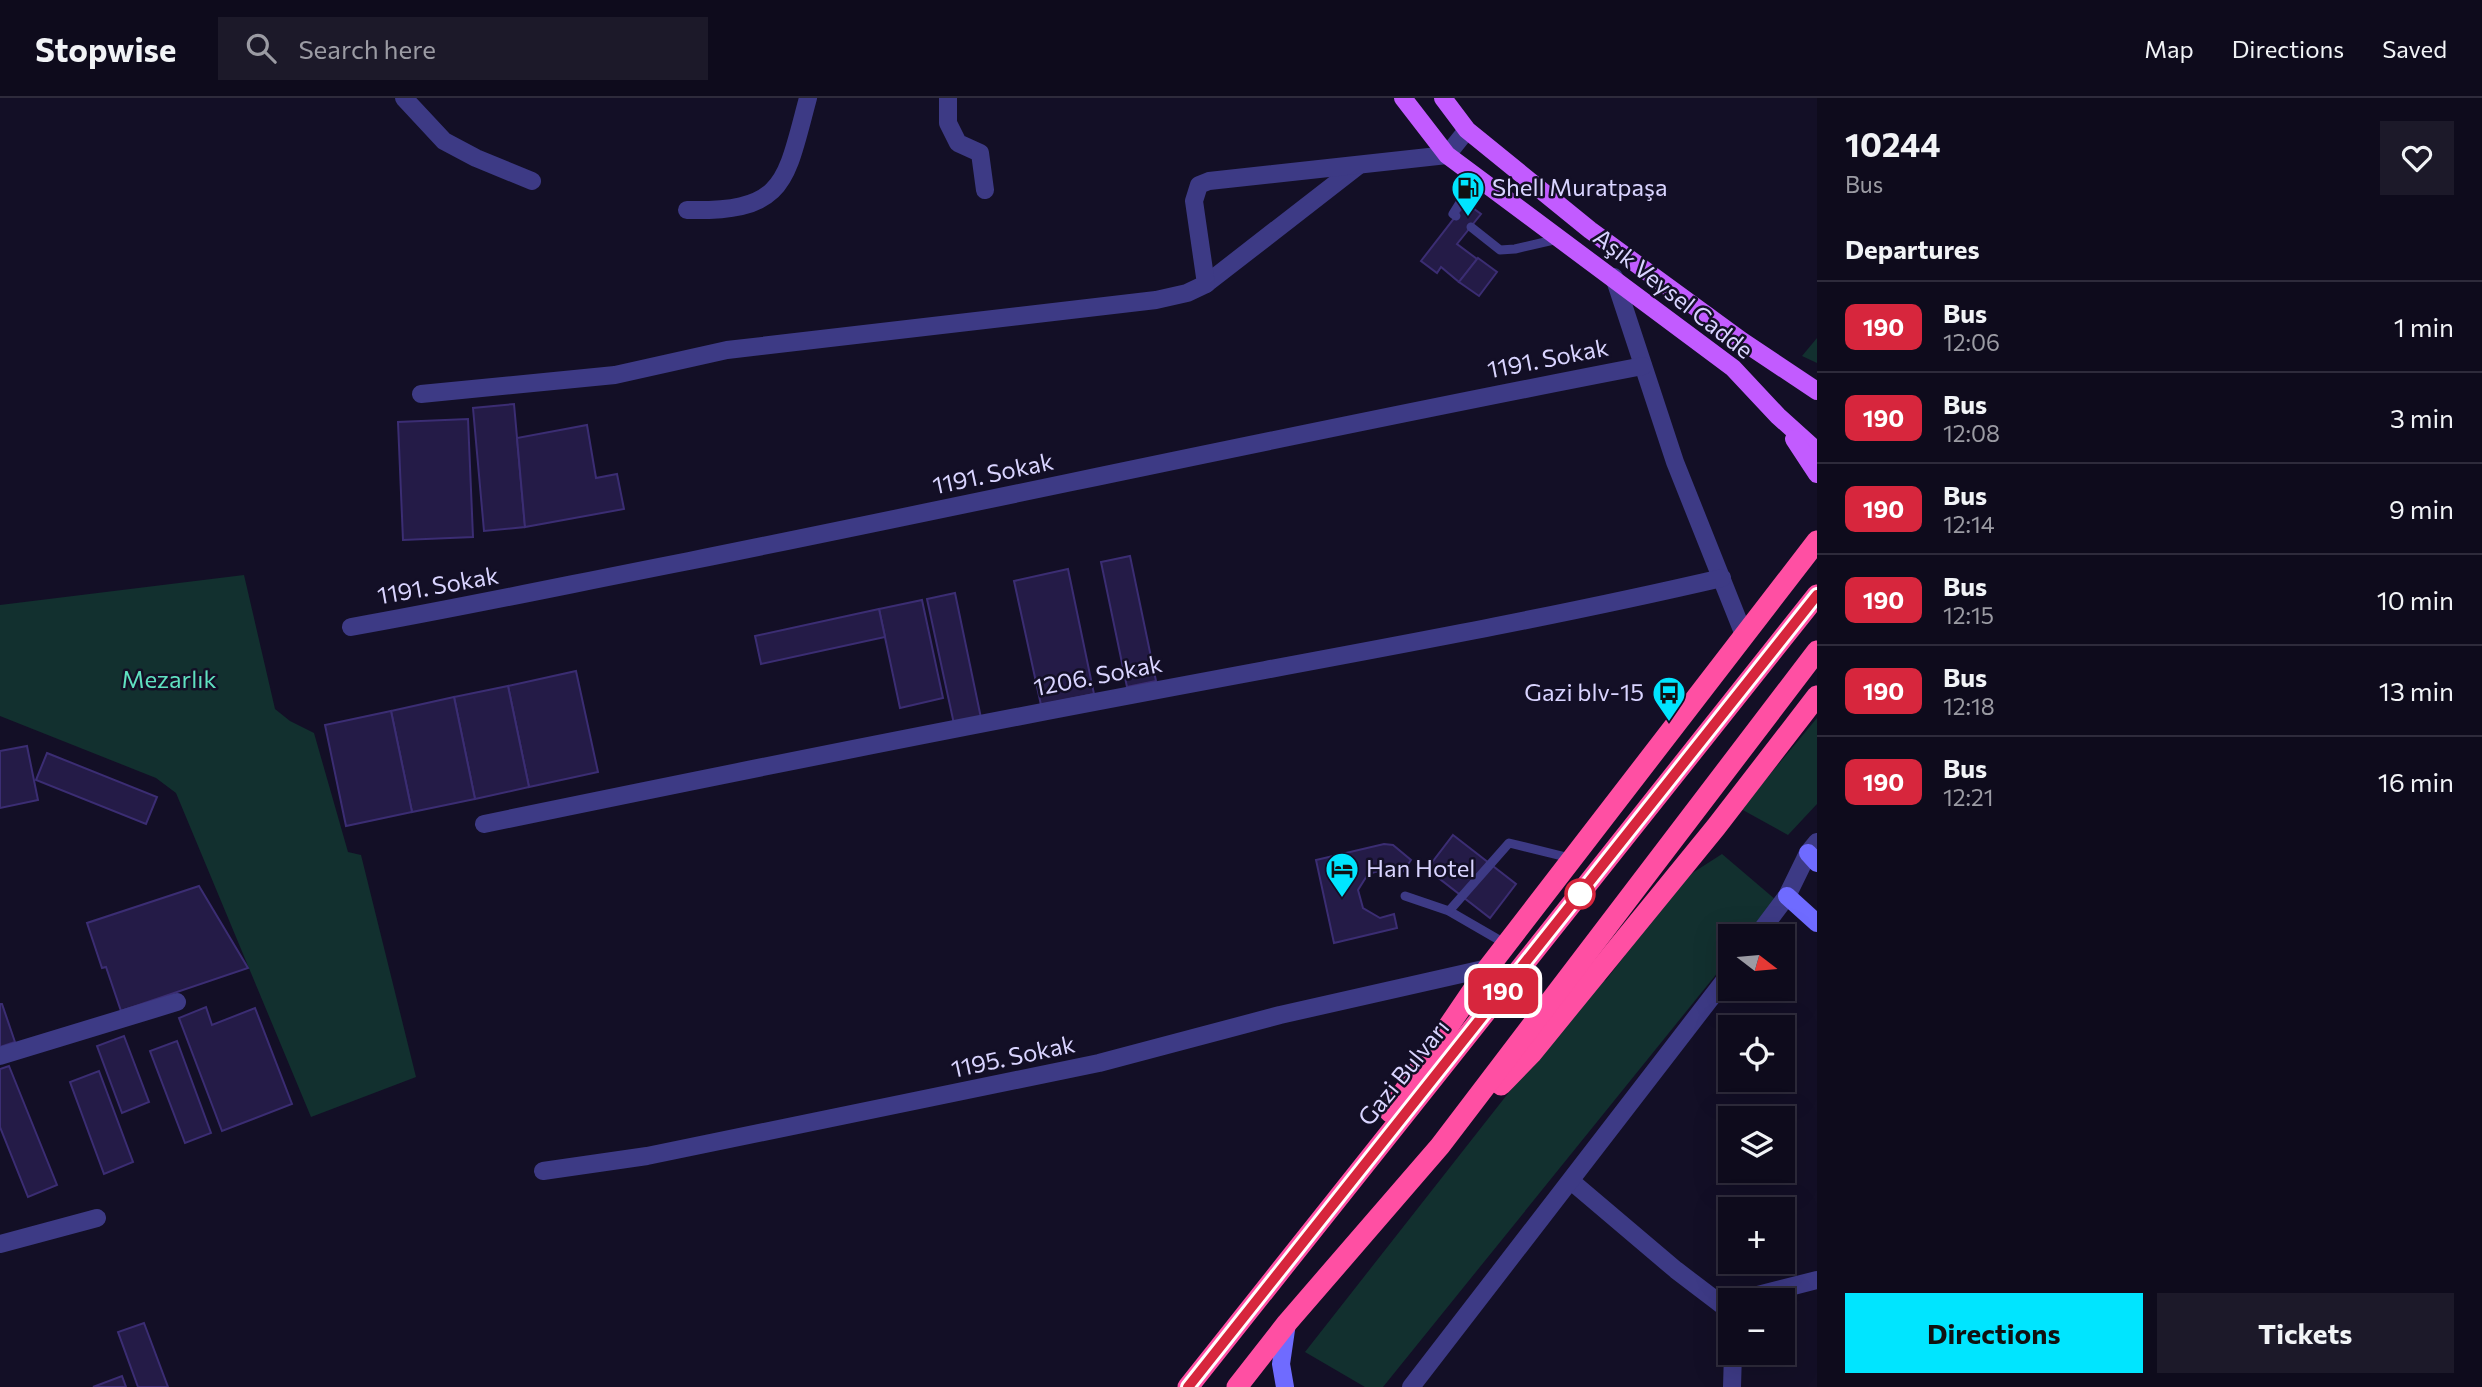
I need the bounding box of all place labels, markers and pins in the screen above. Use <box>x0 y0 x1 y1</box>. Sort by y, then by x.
fuel station icon: Shell Muratpaşa <box>1449 169 1487 218</box>
place label: Shell Muratpaşa <box>1492 172 1668 201</box>
bus stop icon: Gazi blv-15 <box>1650 674 1688 723</box>
place label: Gazi blv-15 <box>1524 677 1644 706</box>
hotel icon: Han Hotel <box>1323 850 1361 899</box>
place label: Han Hotel <box>1366 853 1475 882</box>
unlabelled marker <box>1565 879 1595 909</box>

